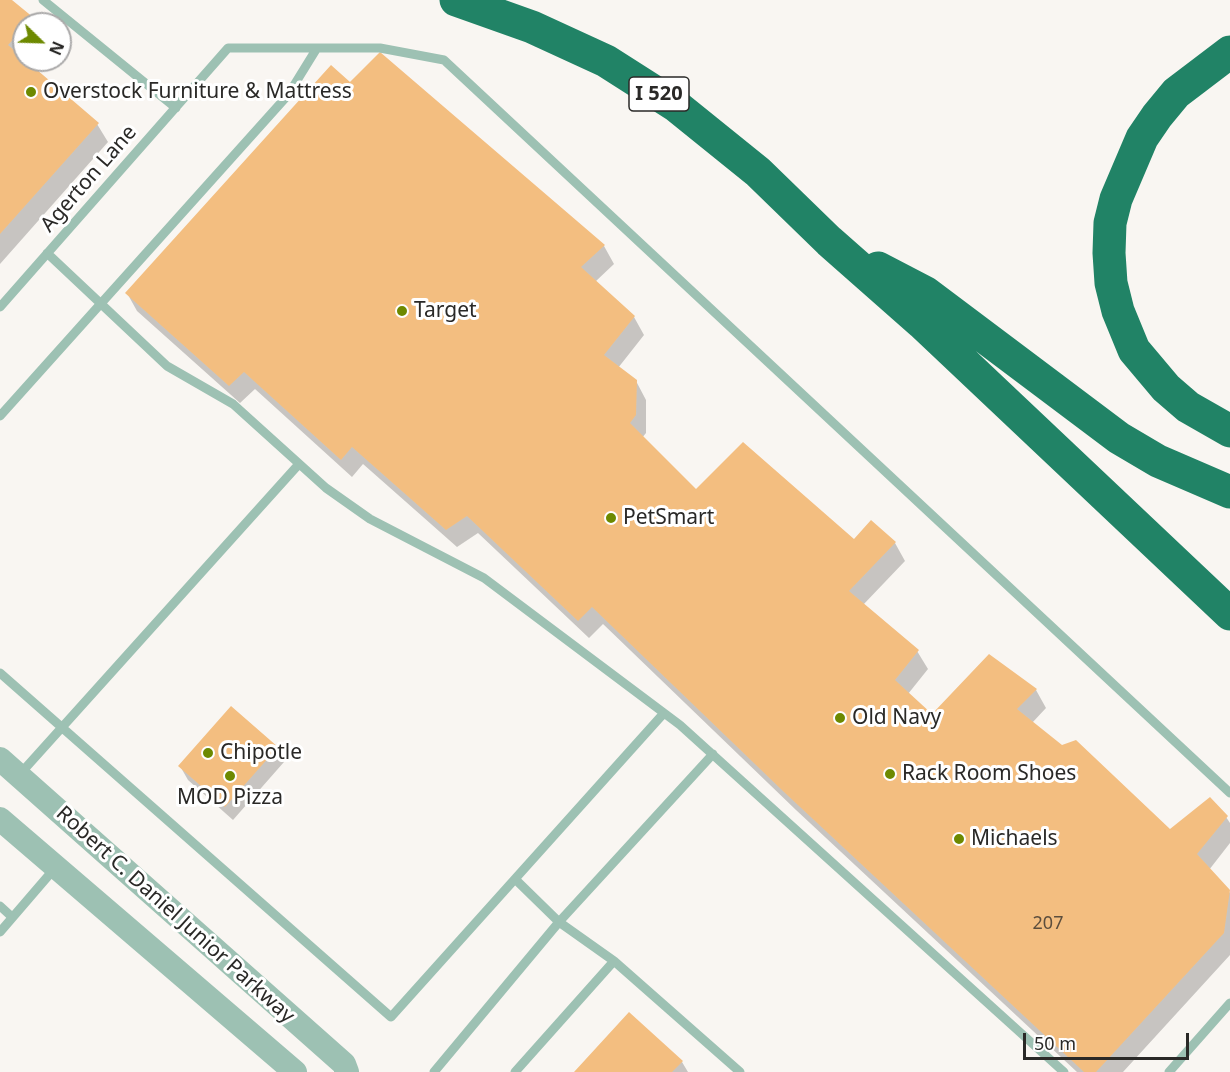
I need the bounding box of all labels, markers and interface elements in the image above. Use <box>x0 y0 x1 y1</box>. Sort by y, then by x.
north arrow <box>12 12 72 72</box>
text: N <box>44 38 69 59</box>
road number: I 520 <box>629 77 689 111</box>
place label: Overstock Furniture & Mattress <box>43 79 352 105</box>
marker: Overstock Furniture & Mattress <box>24 85 38 99</box>
street label: Agerton Lane <box>36 120 142 238</box>
place label: Target <box>414 298 477 324</box>
marker: Target <box>395 304 409 318</box>
place label: PetSmart <box>623 505 714 531</box>
marker: PetSmart <box>604 511 618 525</box>
place label: Old Navy <box>852 705 941 731</box>
marker: Old Navy <box>833 711 847 725</box>
place label: Chipotle <box>220 740 302 766</box>
marker: Chipotle <box>201 746 215 760</box>
place label: Rack Room Shoes <box>902 761 1076 787</box>
marker: Rack Room Shoes <box>883 767 897 781</box>
marker: MOD Pizza <box>223 769 237 783</box>
place label: MOD Pizza <box>177 785 283 811</box>
street label: Robert C. Daniel Junior Parkway <box>51 801 299 1029</box>
place label: Michaels <box>971 826 1058 852</box>
marker: Michaels <box>952 832 966 846</box>
house number: 207 <box>1033 913 1063 935</box>
scale bar <box>1026 1021 1192 1059</box>
text: 50 m <box>1034 1031 1076 1055</box>

